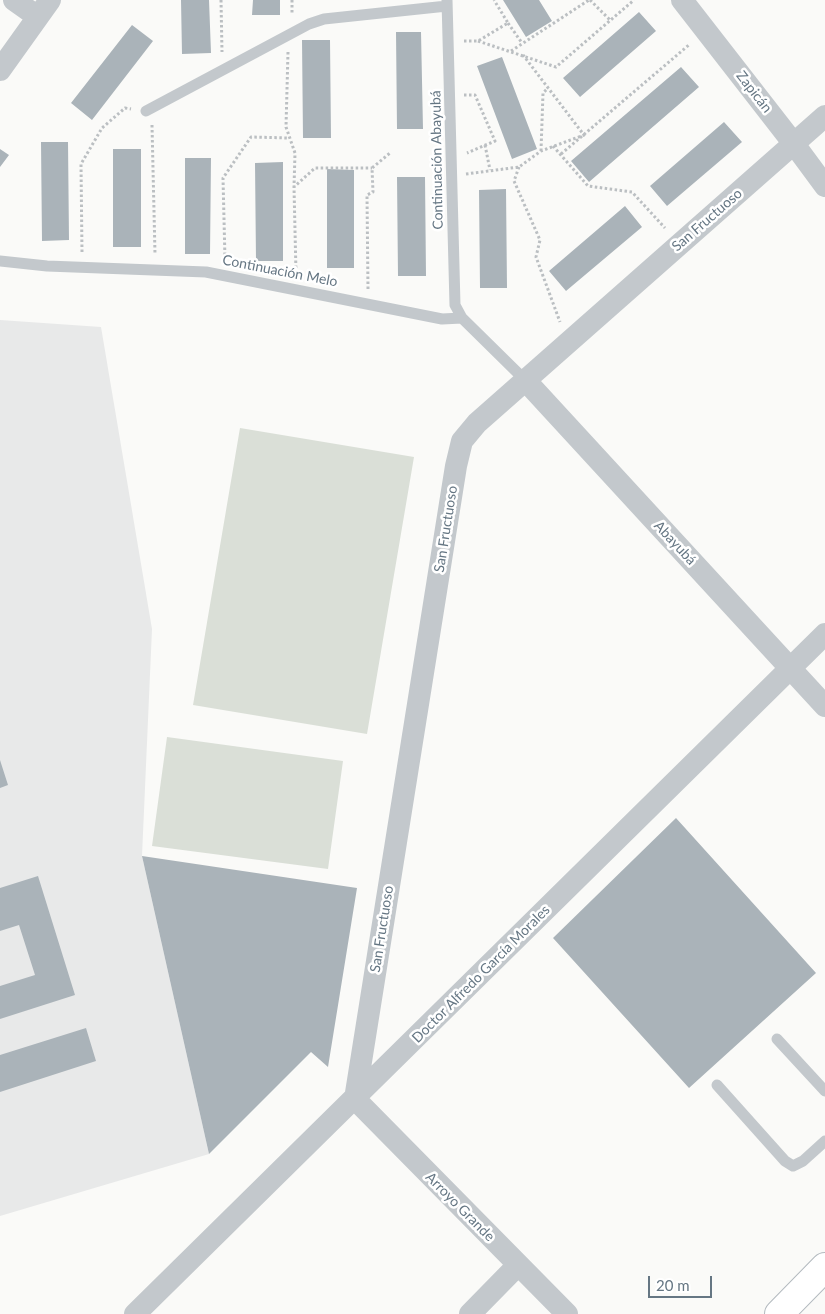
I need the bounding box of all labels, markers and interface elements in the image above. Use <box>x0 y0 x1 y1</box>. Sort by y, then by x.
street label: Zapicán <box>733 68 775 116</box>
street label: Continuación Abayubá <box>427 90 447 230</box>
street label: San Fructuoso <box>668 185 746 255</box>
street label: Continuación Melo <box>221 252 339 290</box>
street label: San Fructuoso <box>431 484 461 574</box>
street label: Abayubá <box>650 518 700 568</box>
street label: San Fructuoso <box>367 884 397 974</box>
street label: Doctor Alfredo García Morales <box>409 902 553 1046</box>
street label: Arroyo Grande <box>422 1169 498 1245</box>
scale bar <box>650 1266 714 1298</box>
text: 20 m <box>656 1276 690 1294</box>

